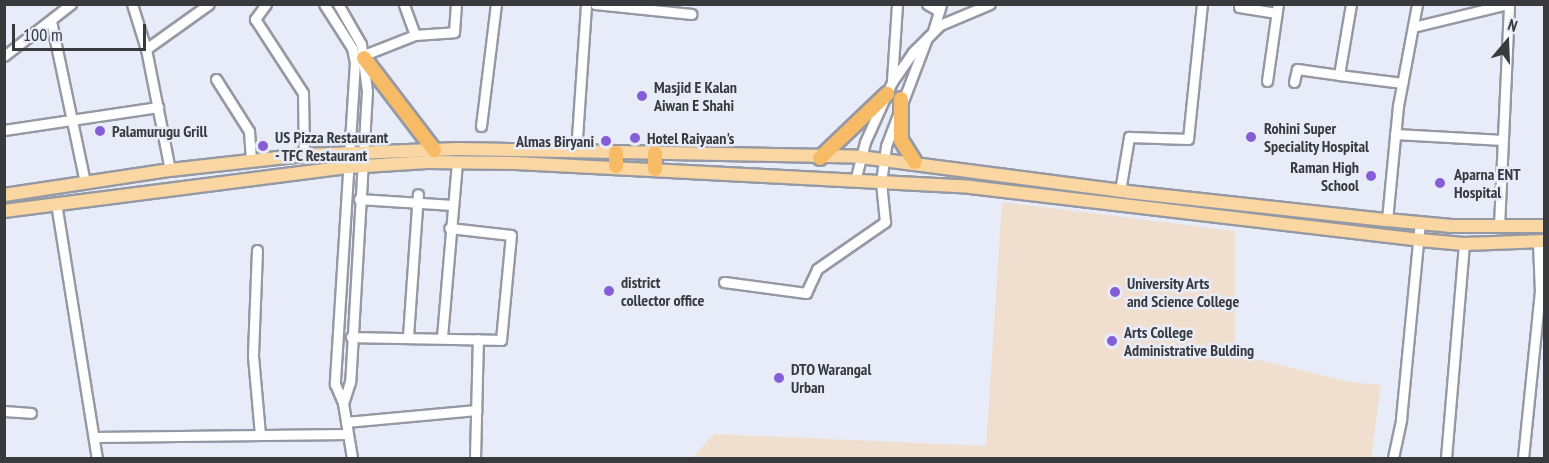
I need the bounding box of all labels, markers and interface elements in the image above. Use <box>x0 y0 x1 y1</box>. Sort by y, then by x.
scale bar <box>15 12 148 50</box>
north arrow <box>1477 12 1537 72</box>
text: N <box>1506 14 1520 36</box>
text: 100 m <box>23 23 63 46</box>
place label: Masjid E Kalan Aiwan E Shahi <box>654 77 737 115</box>
marker: Masjid E Kalan Aiwan E Shahi <box>635 89 649 103</box>
place label: Rohini Super Speciality Hospital <box>1264 118 1369 156</box>
place label: Palamurugu Grill <box>112 121 208 141</box>
marker: Palamurugu Grill <box>93 124 107 138</box>
place label: US Pizza Restaurant - TFC Restaurant <box>275 127 388 165</box>
place label: Hotel Raiyaan's <box>647 128 734 148</box>
marker: Rohini Super Speciality Hospital <box>1242 128 1260 146</box>
place label: Almas Biryani <box>516 131 594 151</box>
marker: Hotel Raiyaan's <box>628 131 642 145</box>
marker: Almas Biryani <box>599 134 613 148</box>
marker: US Pizza Restaurant - TFC Restaurant <box>256 139 270 153</box>
place label: Raman High School <box>1290 157 1359 195</box>
place label: Aparna ENT Hospital <box>1454 164 1521 202</box>
marker: Raman High School <box>1364 169 1378 183</box>
marker: Aparna ENT Hospital <box>1431 174 1449 192</box>
place label: district collector office <box>621 272 704 310</box>
place label: University Arts and Science College <box>1127 273 1239 311</box>
marker: district collector office <box>602 284 616 298</box>
marker: University Arts and Science College <box>1108 285 1122 299</box>
place label: Arts College Administrative Bulding <box>1124 322 1254 360</box>
marker: Arts College Administrative Bulding <box>1105 334 1119 348</box>
place label: DTO Warangal Urban <box>791 359 872 397</box>
marker: DTO Warangal Urban <box>772 371 786 385</box>

